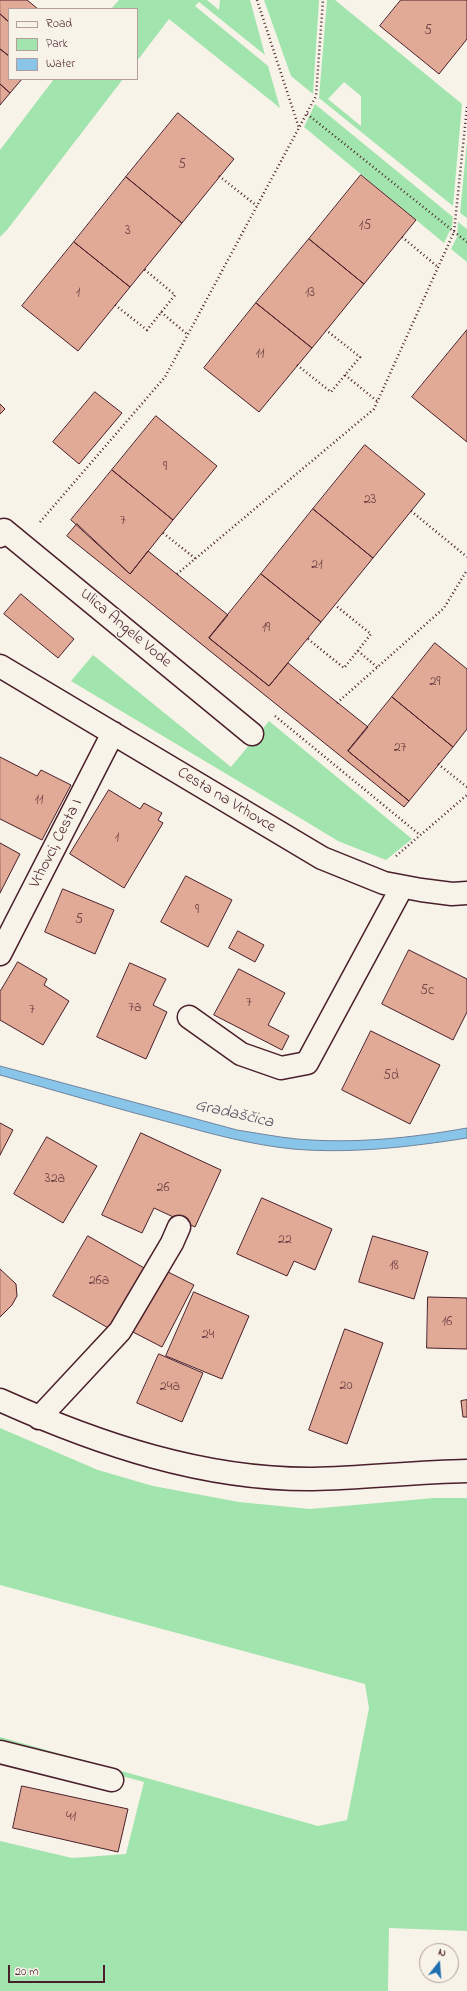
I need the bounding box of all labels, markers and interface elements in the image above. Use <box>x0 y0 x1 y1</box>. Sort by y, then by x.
legend <box>8 8 138 80</box>
text: Road <box>46 15 72 33</box>
house number: 5 <box>424 24 432 40</box>
text: Park <box>46 35 68 53</box>
text: Water <box>46 55 75 73</box>
house number: 5 <box>178 158 186 174</box>
house number: 15 <box>359 219 371 235</box>
house number: 3 <box>125 224 131 240</box>
house number: 1 <box>76 286 80 302</box>
house number: 13 <box>305 286 315 302</box>
house number: 11 <box>256 347 264 363</box>
house number: 9 <box>163 460 167 476</box>
house number: 23 <box>364 493 376 509</box>
house number: 7 <box>120 514 126 530</box>
house number: 21 <box>311 558 323 574</box>
street label: Ulica Angele Vode <box>75 585 175 673</box>
house number: 19 <box>262 621 270 637</box>
house number: 29 <box>429 675 441 691</box>
house number: 27 <box>394 741 406 757</box>
street label: Cesta na Vrhovce <box>173 764 279 838</box>
house number: 11 <box>35 793 43 809</box>
street label: Vrhovci, Cesta I <box>26 796 88 892</box>
house number: 1 <box>115 831 119 847</box>
house number: 9 <box>195 903 199 919</box>
house number: 5 <box>75 913 83 929</box>
house number: 5c <box>420 984 434 1000</box>
house number: 7 <box>246 996 252 1012</box>
house number: 7a <box>128 1001 142 1017</box>
house number: 7 <box>29 1003 35 1019</box>
house number: 5d <box>383 1069 399 1085</box>
water label: Gradaščica <box>193 1096 275 1134</box>
house number: 32a <box>45 1172 65 1188</box>
house number: 26 <box>156 1181 170 1197</box>
house number: 22 <box>278 1233 292 1249</box>
house number: 18 <box>389 1259 399 1275</box>
house number: 26a <box>89 1274 109 1290</box>
house number: 16 <box>442 1315 452 1331</box>
house number: 24 <box>202 1328 214 1344</box>
house number: 20 <box>339 1379 353 1395</box>
house number: 24a <box>160 1380 180 1396</box>
house number: 41 <box>66 1810 76 1826</box>
north arrow <box>419 1943 459 1983</box>
text: N <box>436 1944 448 1961</box>
scale bar <box>10 1957 107 1983</box>
text: 20 m <box>15 1963 38 1981</box>

